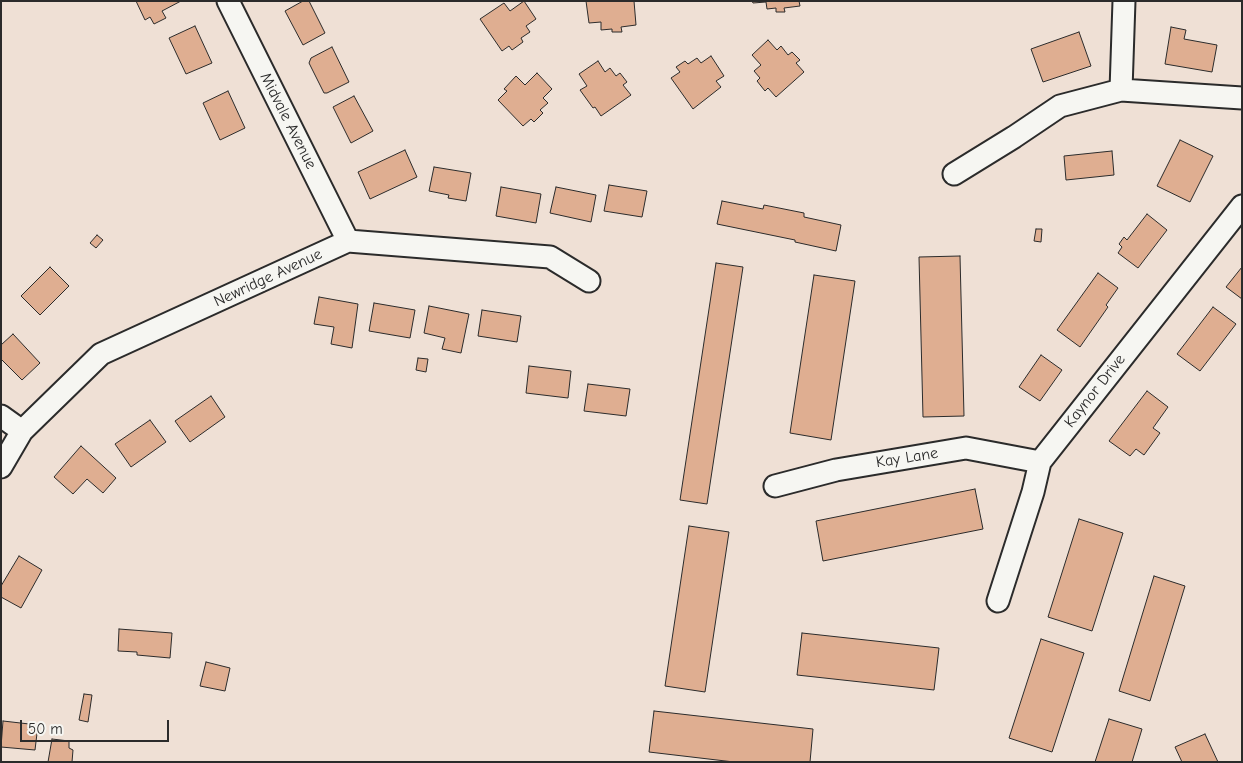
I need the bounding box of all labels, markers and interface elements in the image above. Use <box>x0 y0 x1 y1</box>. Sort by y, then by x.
street label: Midvale Avenue <box>255 70 321 172</box>
street label: Newridge Avenue <box>211 245 325 311</box>
street label: Kaynor Drive <box>1060 350 1130 432</box>
street label: Kay Lane <box>875 444 939 472</box>
scale bar <box>22 710 171 742</box>
text: 50 m <box>28 720 63 738</box>

